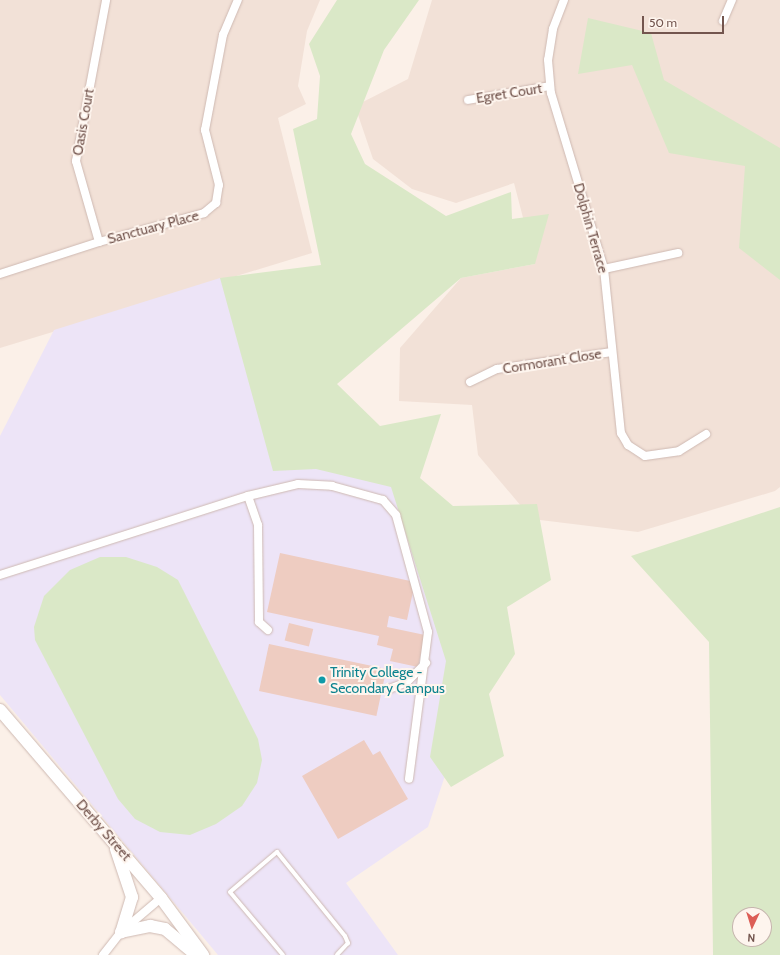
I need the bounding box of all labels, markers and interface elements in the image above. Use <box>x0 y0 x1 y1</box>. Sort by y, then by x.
scale bar <box>644 8 726 34</box>
text: 50 m <box>649 15 677 30</box>
street label: Egret Court <box>475 80 543 106</box>
street label: Oasis Court <box>69 87 97 157</box>
street label: Dolphin Terrace <box>570 181 612 275</box>
street label: Sanctuary Place <box>105 207 201 247</box>
street label: Cormorant Close <box>501 345 603 377</box>
place label: Trinity College - Secondary Campus <box>330 664 445 696</box>
marker: Trinity College - Secondary Campus <box>317 675 327 685</box>
street label: Derby Street <box>73 796 135 864</box>
north arrow <box>732 907 772 947</box>
text: N <box>747 931 756 945</box>

